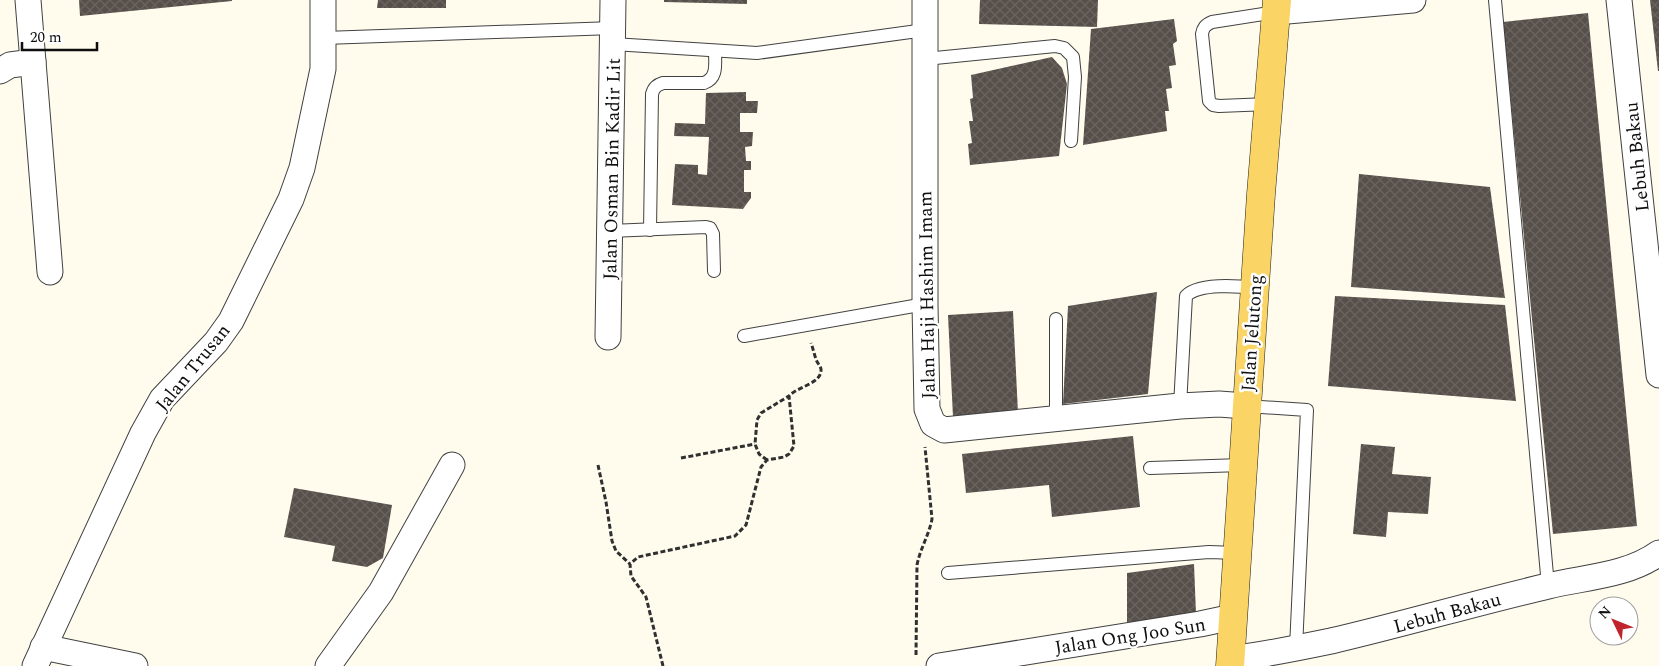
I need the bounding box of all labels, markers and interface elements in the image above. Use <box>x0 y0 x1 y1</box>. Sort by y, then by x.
scale bar <box>22 20 98 52</box>
text: 20 m <box>30 26 62 49</box>
street label: Jalan Osman Bin Kadir Lit <box>596 58 629 280</box>
street label: Lebuh Bakau <box>1617 100 1658 213</box>
street label: Jalan Haji Hashim Imam <box>911 191 944 399</box>
street label: Jalan Jelutong <box>1234 273 1271 393</box>
street label: Jalan Trusan <box>149 318 238 418</box>
street label: Lebuh Bakau <box>1390 585 1505 642</box>
north arrow <box>1589 596 1639 646</box>
text: N <box>1593 601 1616 624</box>
street label: Jalan Ong Joo Sun <box>1053 610 1208 663</box>

